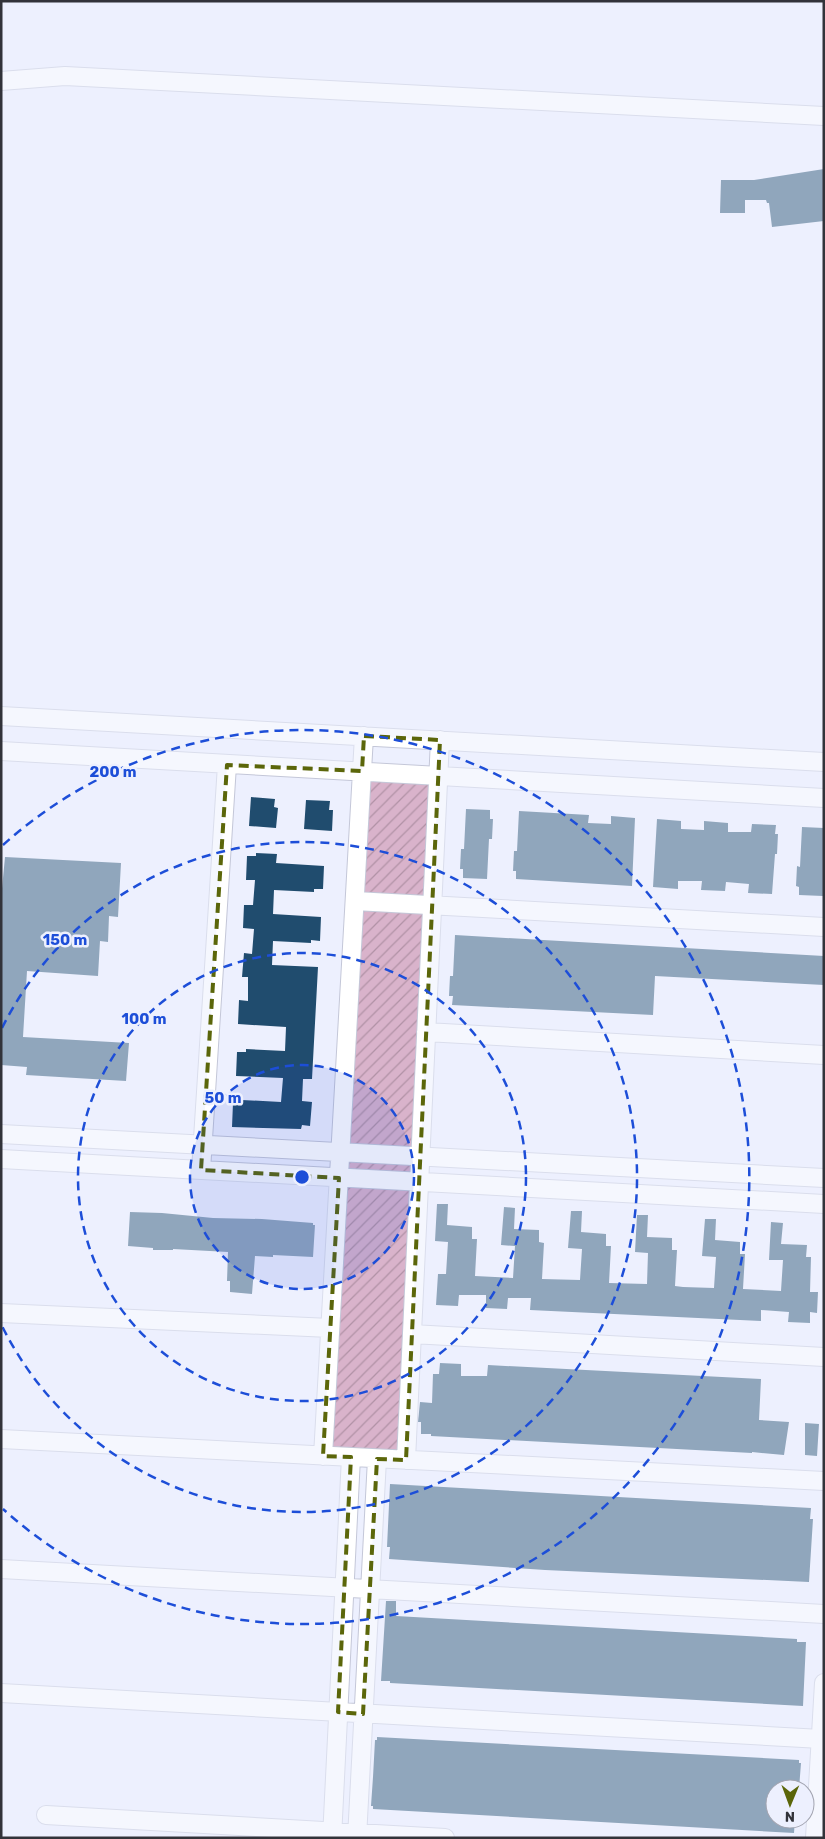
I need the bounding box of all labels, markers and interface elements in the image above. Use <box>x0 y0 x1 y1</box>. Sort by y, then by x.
text: 200 m <box>89 763 137 781</box>
text: 150 m <box>43 931 87 949</box>
text: 100 m <box>122 1010 166 1028</box>
text: 50 m <box>205 1089 241 1107</box>
centre of rings <box>293 1168 311 1186</box>
north arrow <box>765 1779 815 1829</box>
text: N <box>785 1808 795 1825</box>

